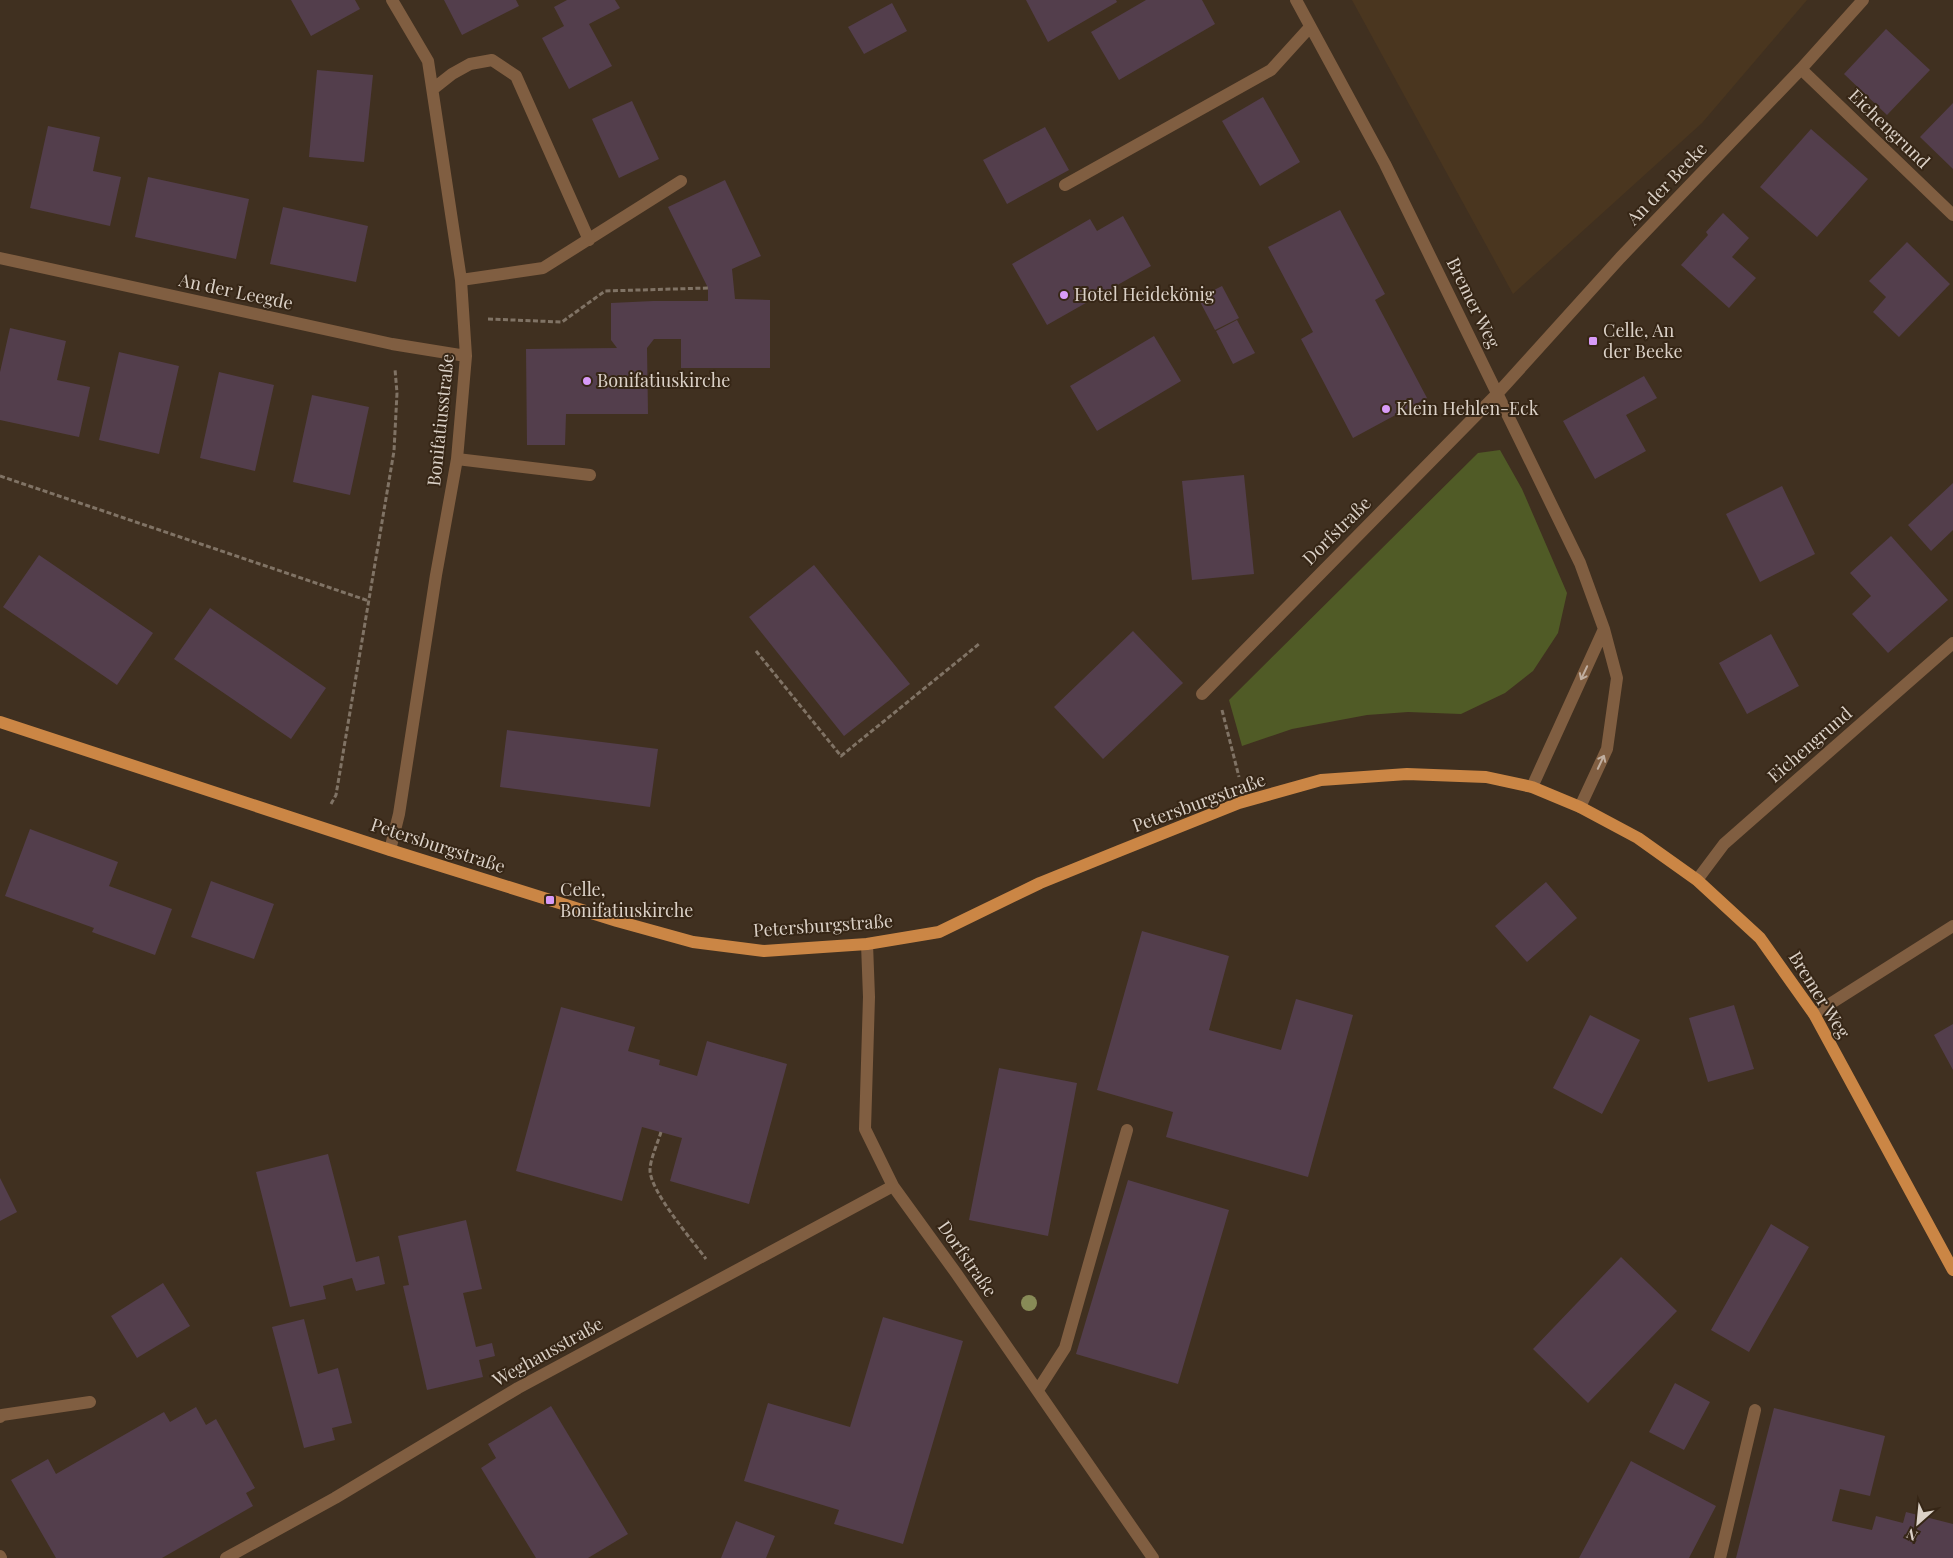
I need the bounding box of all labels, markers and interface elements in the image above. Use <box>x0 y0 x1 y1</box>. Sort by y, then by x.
street label: Eichengrund <box>1844 83 1936 174</box>
street label: An der Beeke <box>1620 137 1712 231</box>
street label: Bremer Weg <box>1442 253 1506 352</box>
street label: An der Leegde <box>176 267 295 315</box>
place label: Hotel Heidekönig <box>1074 282 1215 306</box>
marker: Hotel Heidekönig <box>1058 289 1070 301</box>
place label: Celle, An der Beeke <box>1603 318 1683 363</box>
marker: Celle, An der Beeke <box>1587 335 1599 347</box>
street label: Bonifatiusstraße <box>421 352 459 487</box>
place label: Bonifatiuskirche <box>597 368 730 392</box>
marker: Bonifatiuskirche <box>581 375 593 387</box>
place label: Klein Hehlen-Eck <box>1396 396 1539 420</box>
marker: Klein Hehlen-Eck <box>1380 403 1392 415</box>
street label: Dorfstraße <box>1297 491 1376 570</box>
one-way arrow <box>1578 665 1588 680</box>
street label: Eichengrund <box>1762 701 1857 788</box>
one-way arrow <box>1596 755 1606 770</box>
street label: Petersburgstraße <box>1129 767 1269 837</box>
street label: Petersburgstraße <box>368 812 509 878</box>
place label: Celle, Bonifatiuskirche <box>560 877 693 922</box>
marker: Celle, Bonifatiuskirche <box>544 894 556 906</box>
street label: Petersburgstraße <box>752 908 894 942</box>
street label: Bremer Weg <box>1784 946 1856 1043</box>
street label: Dorfstraße <box>933 1216 1003 1301</box>
street label: Weghausstraße <box>487 1311 607 1392</box>
north arrow <box>1893 1498 1943 1548</box>
text: N <box>1903 1524 1921 1546</box>

